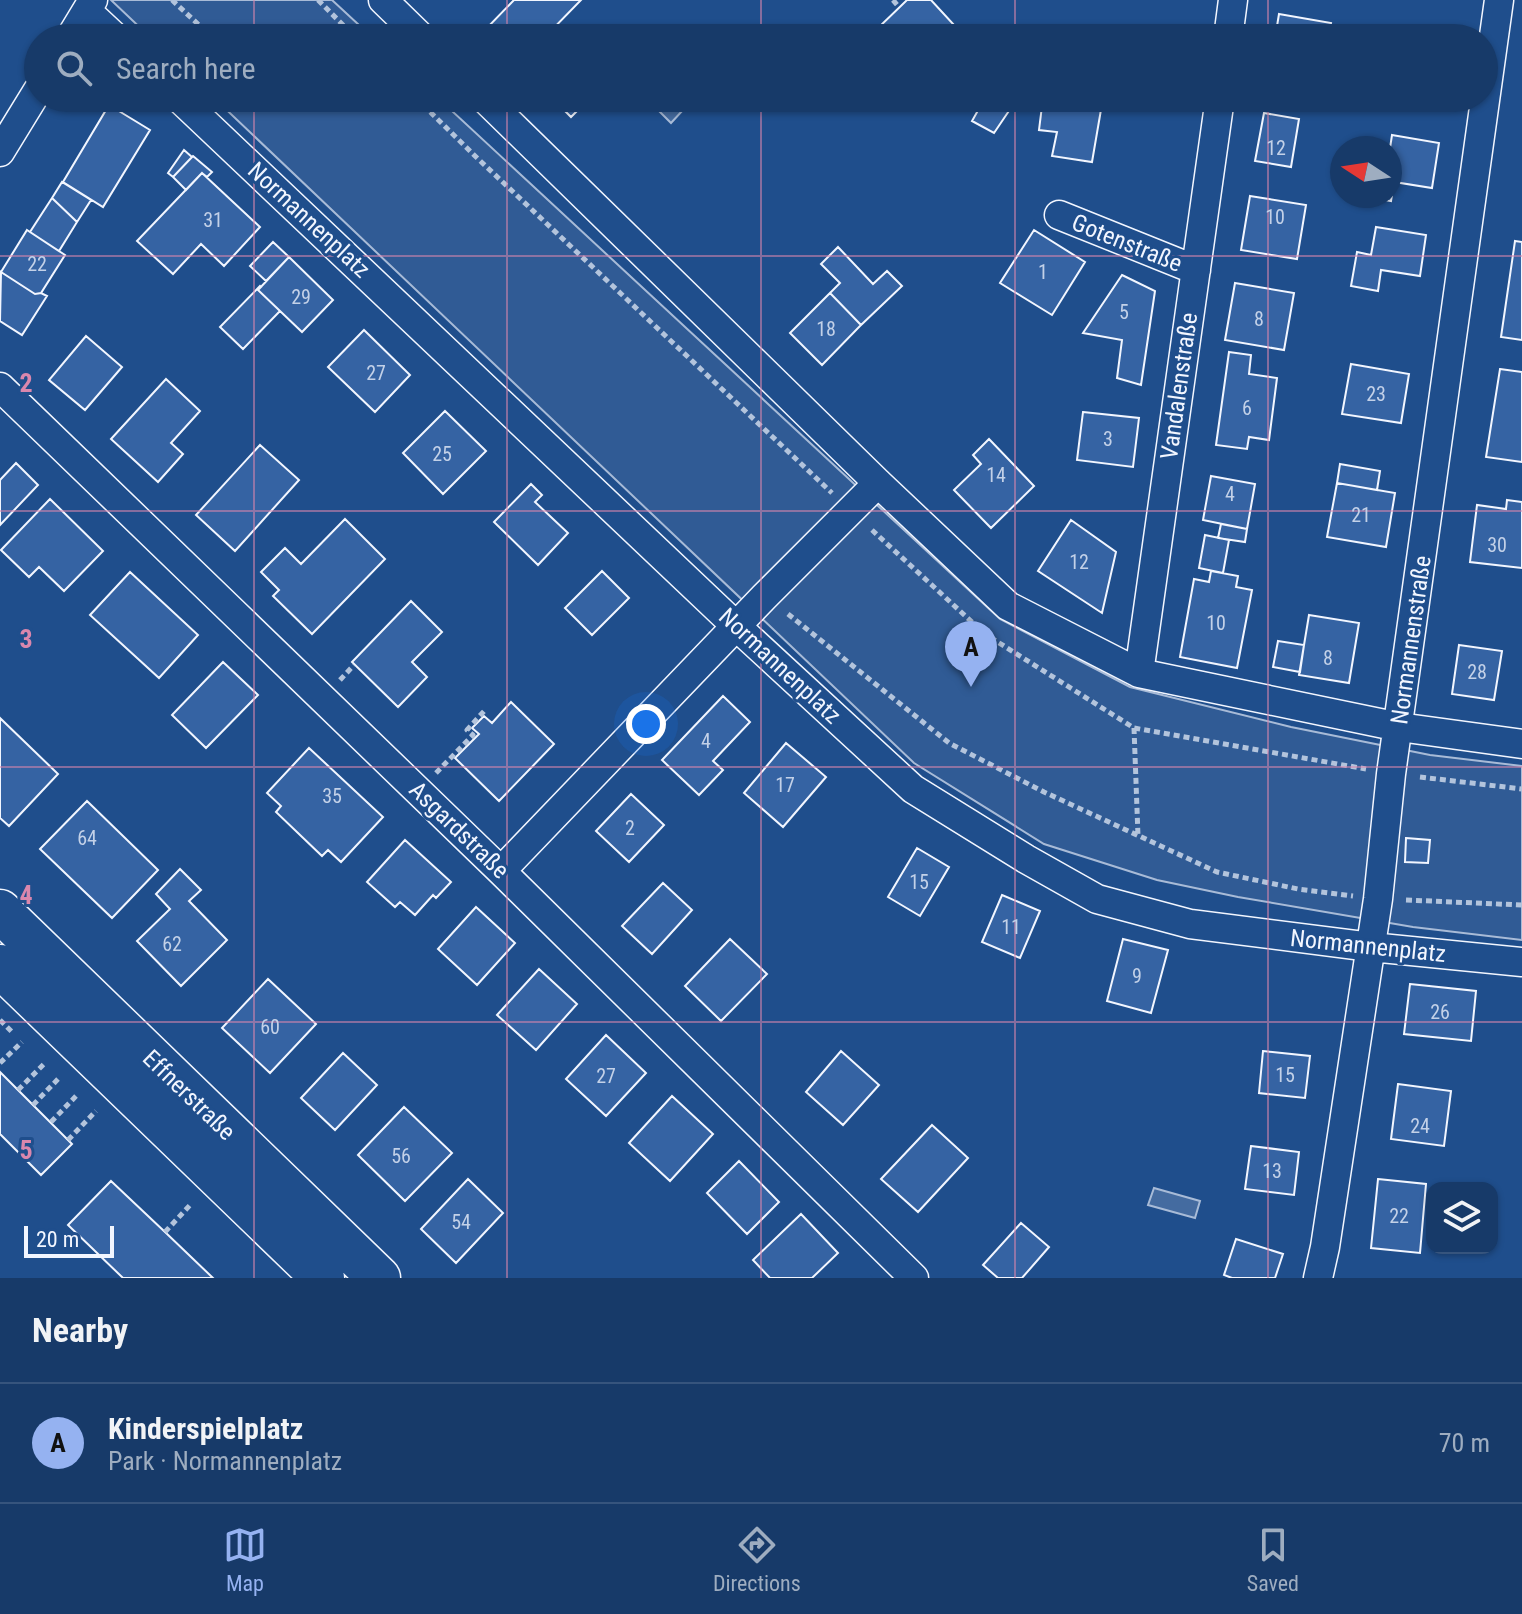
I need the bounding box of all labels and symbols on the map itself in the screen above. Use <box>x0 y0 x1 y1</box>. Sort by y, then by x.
house number: 12 <box>1266 136 1286 160</box>
north arrow <box>1330 136 1402 208</box>
street label: Normannenplatz <box>242 156 376 284</box>
house number: 10 <box>1265 205 1285 229</box>
house number: 31 <box>203 208 223 232</box>
street label: Gotenstraße <box>1068 208 1186 278</box>
house number: 22 <box>27 252 47 276</box>
house number: 1 <box>1038 260 1048 284</box>
house number: 29 <box>291 285 311 309</box>
house number: 5 <box>1119 300 1129 324</box>
house number: 8 <box>1254 307 1264 331</box>
street label: Vandalenstraße <box>1155 311 1203 461</box>
house number: 18 <box>816 317 836 341</box>
house number: 27 <box>366 361 386 385</box>
text: 2 <box>19 368 33 398</box>
house number: 23 <box>1366 382 1386 406</box>
house number: 6 <box>1242 396 1252 420</box>
house number: 3 <box>1103 427 1113 451</box>
house number: 25 <box>432 442 452 466</box>
house number: 14 <box>986 463 1006 487</box>
house number: 4 <box>1225 482 1235 506</box>
house number: 21 <box>1351 503 1371 527</box>
house number: 30 <box>1487 533 1507 557</box>
house number: 12 <box>1069 550 1089 574</box>
street label: Normannenstraße <box>1385 554 1437 726</box>
street label: Normannenplatz <box>713 602 847 730</box>
house number: 10 <box>1206 611 1226 635</box>
pin: A <box>945 621 997 687</box>
text: 3 <box>19 624 33 654</box>
house number: 8 <box>1323 646 1333 670</box>
house number: 28 <box>1467 660 1487 684</box>
your location <box>626 704 666 744</box>
house number: 4 <box>701 729 711 753</box>
house number: 17 <box>775 773 795 797</box>
street label: Asgardstraße <box>403 776 515 884</box>
house number: 35 <box>322 784 342 808</box>
house number: 2 <box>625 816 635 840</box>
house number: 64 <box>77 826 97 850</box>
house number: 15 <box>909 870 929 894</box>
text: 4 <box>19 880 33 910</box>
house number: 11 <box>1001 915 1021 939</box>
street label: Normannenplatz <box>1289 924 1447 968</box>
house number: 62 <box>162 932 182 956</box>
house number: 9 <box>1132 964 1142 988</box>
house number: 26 <box>1430 1000 1450 1024</box>
house number: 60 <box>260 1015 280 1039</box>
street label: Effnerstraße <box>137 1044 241 1146</box>
house number: 15 <box>1275 1063 1295 1087</box>
house number: 27 <box>596 1064 616 1088</box>
house number: 24 <box>1410 1114 1430 1138</box>
text: 5 <box>19 1135 33 1165</box>
house number: 56 <box>391 1144 411 1168</box>
house number: 13 <box>1262 1159 1282 1183</box>
house number: 22 <box>1389 1204 1409 1228</box>
house number: 54 <box>451 1210 471 1234</box>
scale bar <box>24 1222 114 1258</box>

